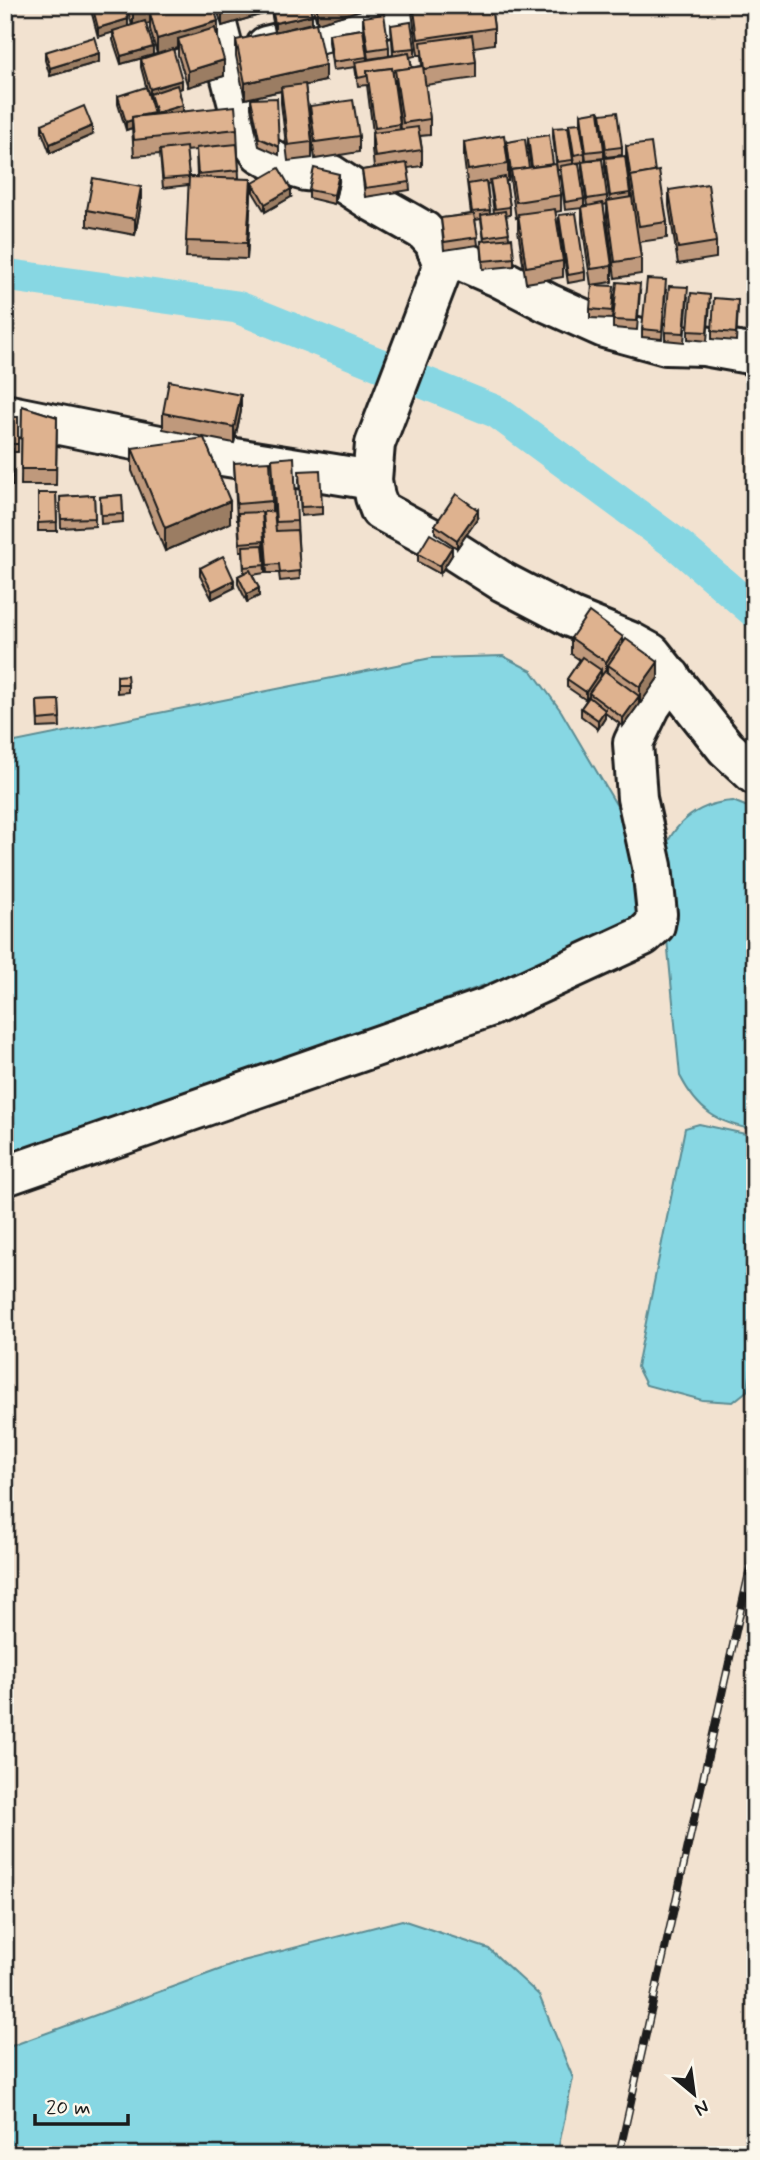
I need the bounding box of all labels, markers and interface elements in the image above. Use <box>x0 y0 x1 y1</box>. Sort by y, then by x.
north arrow <box>658 2058 728 2128</box>
scale bar <box>35 2083 128 2127</box>
text: 20 m <box>46 2094 91 2122</box>
text: N <box>690 2094 713 2122</box>

